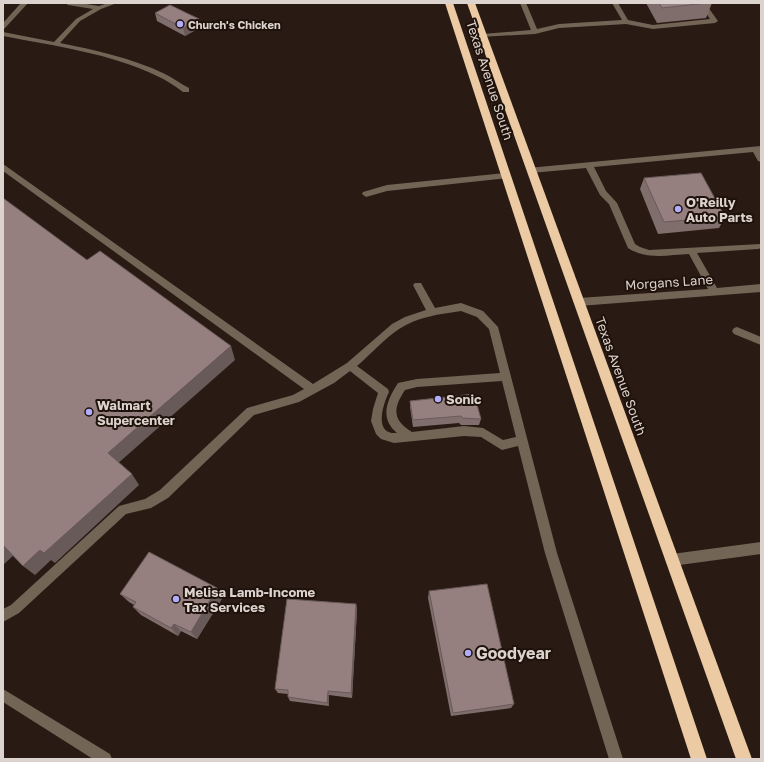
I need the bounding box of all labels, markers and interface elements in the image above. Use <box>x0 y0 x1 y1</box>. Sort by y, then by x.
place label: Church's Chicken <box>188 18 281 31</box>
street label: Texas Avenue South <box>463 18 517 142</box>
marker: Church's Chicken <box>175 19 185 29</box>
place label: O'Reilly Auto Parts <box>686 194 753 225</box>
marker: O'Reilly Auto Parts <box>673 204 683 214</box>
street label: Morgans Lane <box>625 271 713 293</box>
street label: Texas Avenue South <box>592 315 650 437</box>
place label: Sonic <box>446 391 482 407</box>
marker: Sonic <box>433 394 443 404</box>
place label: Walmart Supercenter <box>97 397 175 428</box>
marker: Walmart Supercenter <box>84 407 94 417</box>
place label: Melisa Lamb-Income Tax Services <box>184 584 316 615</box>
marker: Melisa Lamb-Income Tax Services <box>171 594 181 604</box>
place label: Goodyear <box>476 643 551 663</box>
marker: Goodyear <box>463 648 473 658</box>

